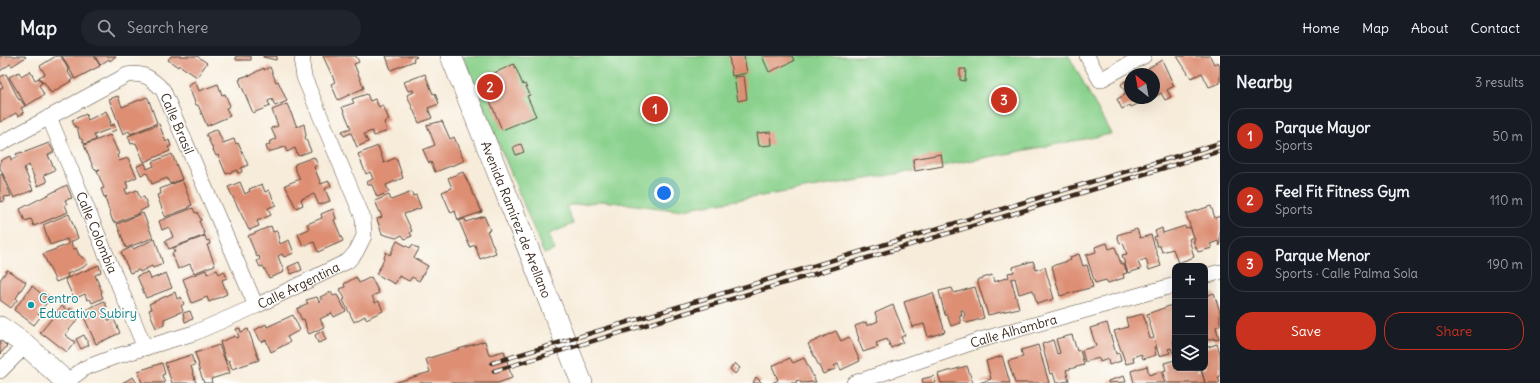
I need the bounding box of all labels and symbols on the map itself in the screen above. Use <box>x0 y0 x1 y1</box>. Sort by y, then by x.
north arrow <box>1124 68 1160 104</box>
pin: 2 <box>477 72 503 102</box>
pin: 3 <box>991 85 1017 115</box>
street label: Calle Brasil <box>157 90 198 156</box>
pin: 1 <box>642 94 668 124</box>
street label: Avenida Ramírez de Arellano <box>477 138 556 300</box>
your location <box>654 183 674 203</box>
street label: Calle Colombia <box>72 189 121 276</box>
street label: Calle Argentina <box>255 258 342 313</box>
place label: Centro Educativo Subiry <box>39 290 137 322</box>
marker: Centro Educativo Subiry <box>26 300 36 310</box>
street label: Calle Alhambra <box>968 310 1059 351</box>

